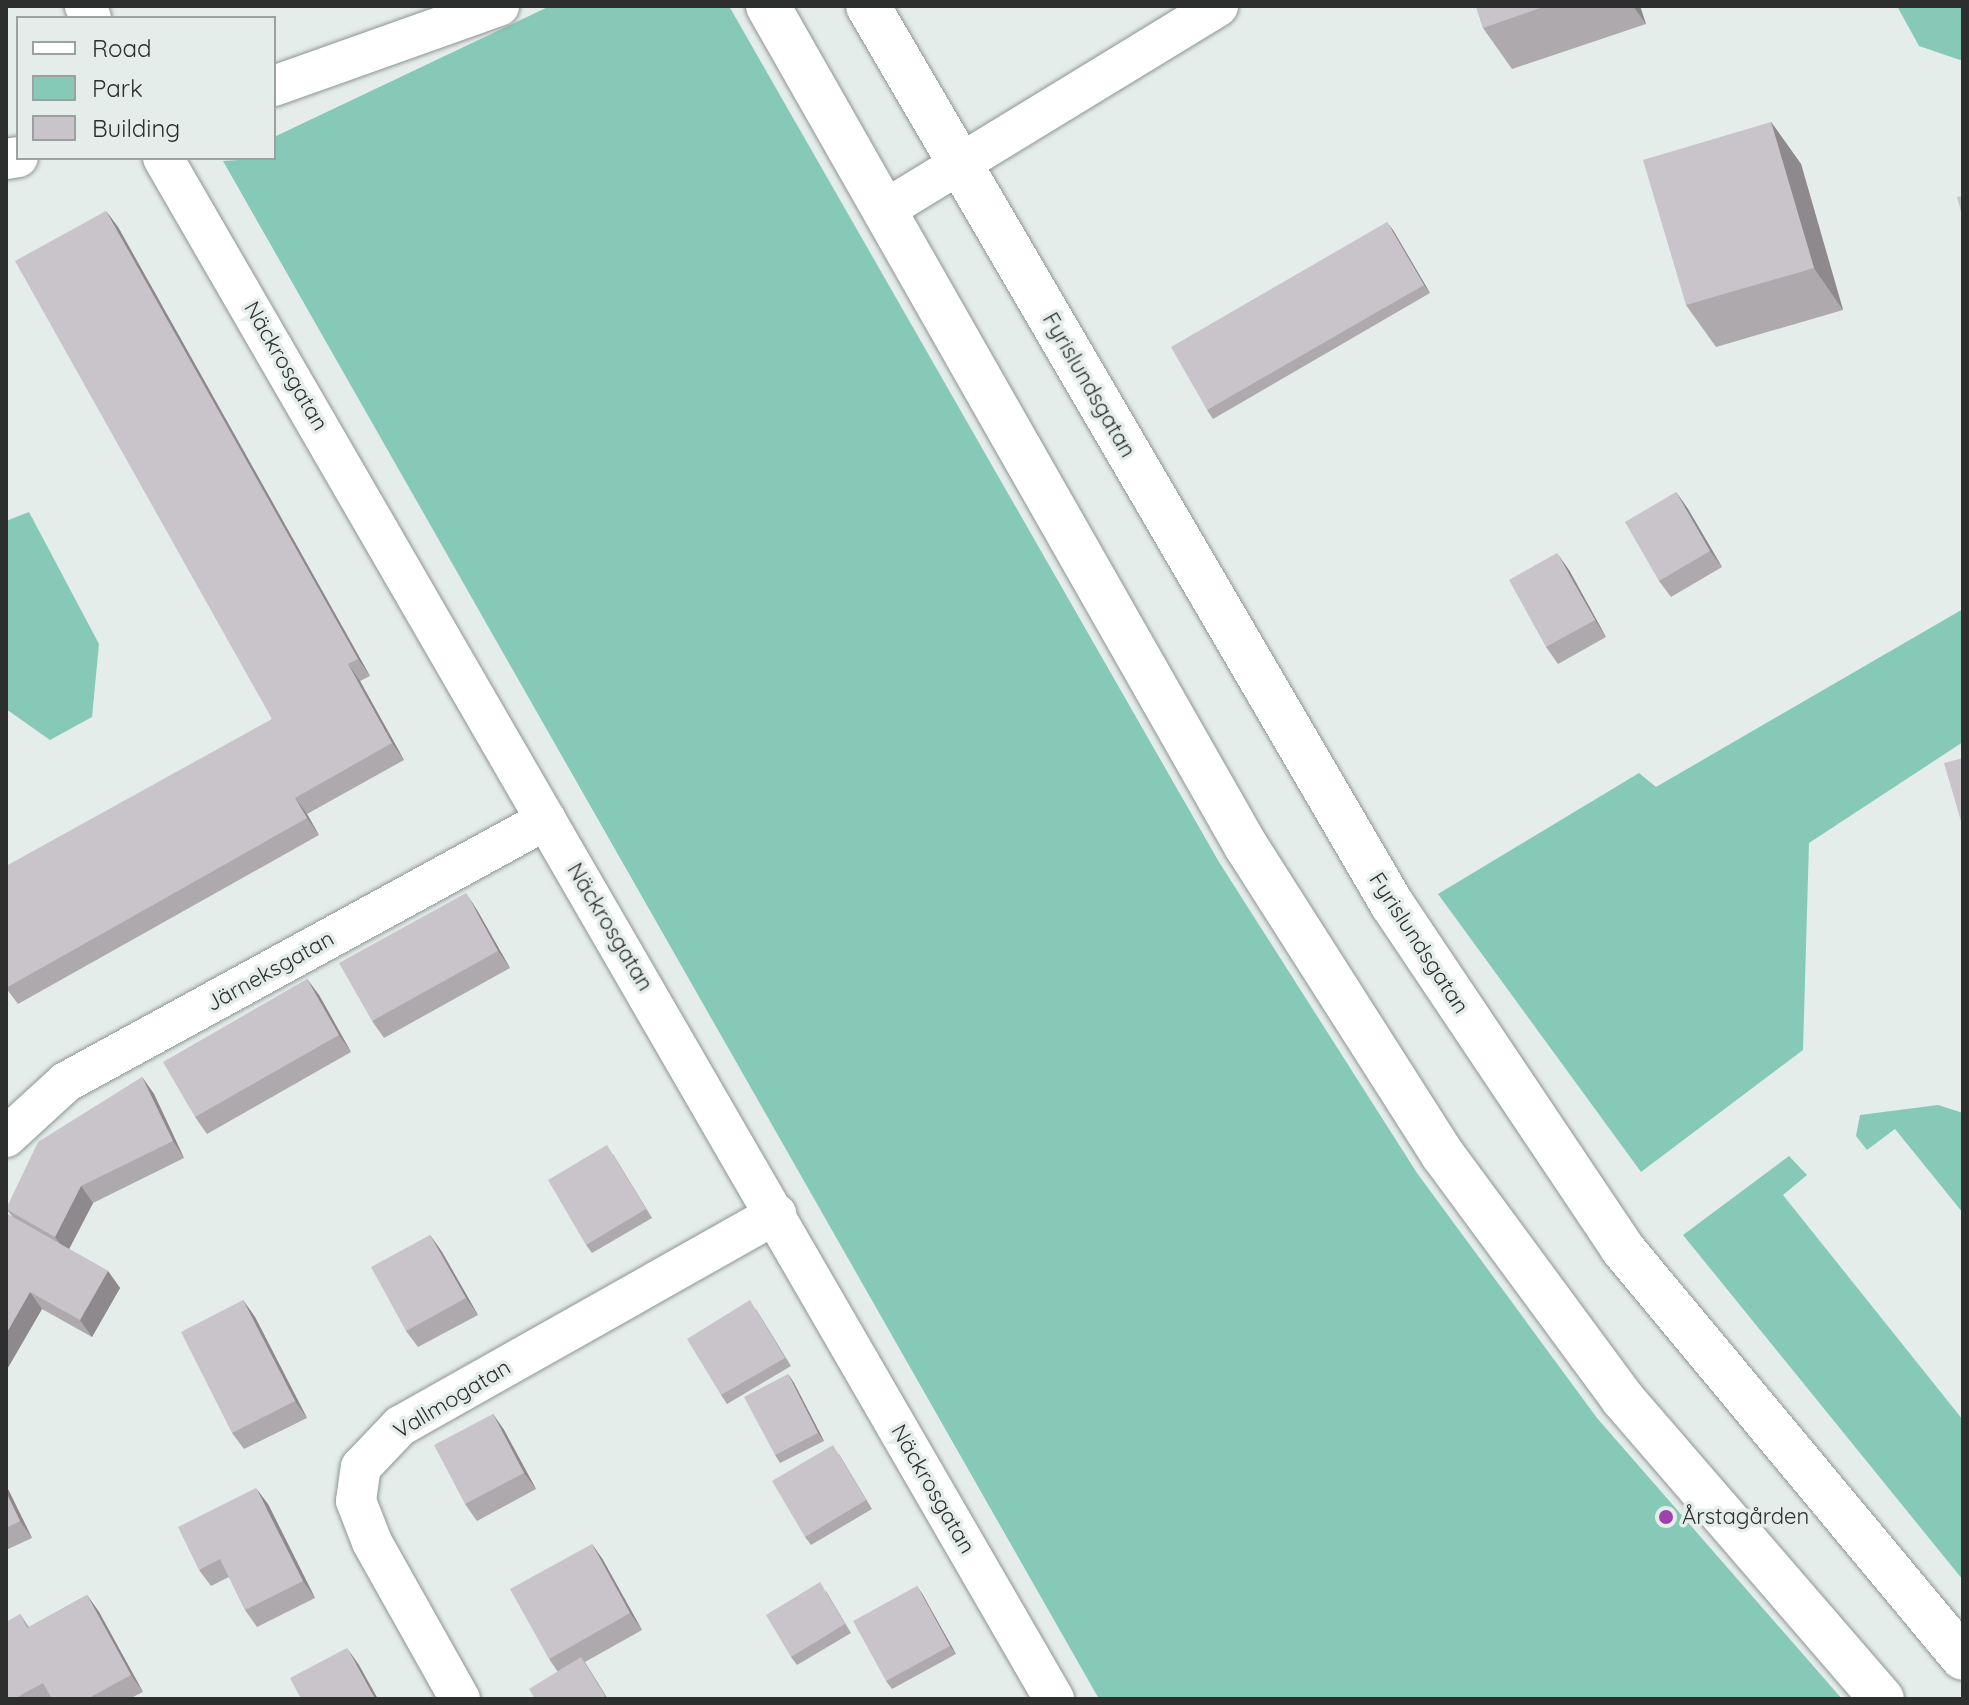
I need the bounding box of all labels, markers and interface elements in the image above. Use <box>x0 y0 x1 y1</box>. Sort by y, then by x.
legend <box>16 16 276 160</box>
text: Road <box>92 33 152 63</box>
text: Park <box>92 73 143 103</box>
text: Building <box>92 113 180 143</box>
street label: Näckrosgatan <box>238 297 334 435</box>
street label: Fyrislundsgatan <box>1037 308 1141 462</box>
street label: Näckrosgatan <box>561 858 659 996</box>
street label: Fyrislundsgatan <box>1364 868 1474 1018</box>
street label: Järneksgatan <box>202 925 338 1017</box>
street label: Vallmogatan <box>389 1354 515 1444</box>
street label: Näckrosgatan <box>885 1420 981 1558</box>
place label: Årstagården <box>1682 1504 1809 1530</box>
marker: Årstagården <box>1657 1508 1675 1526</box>

